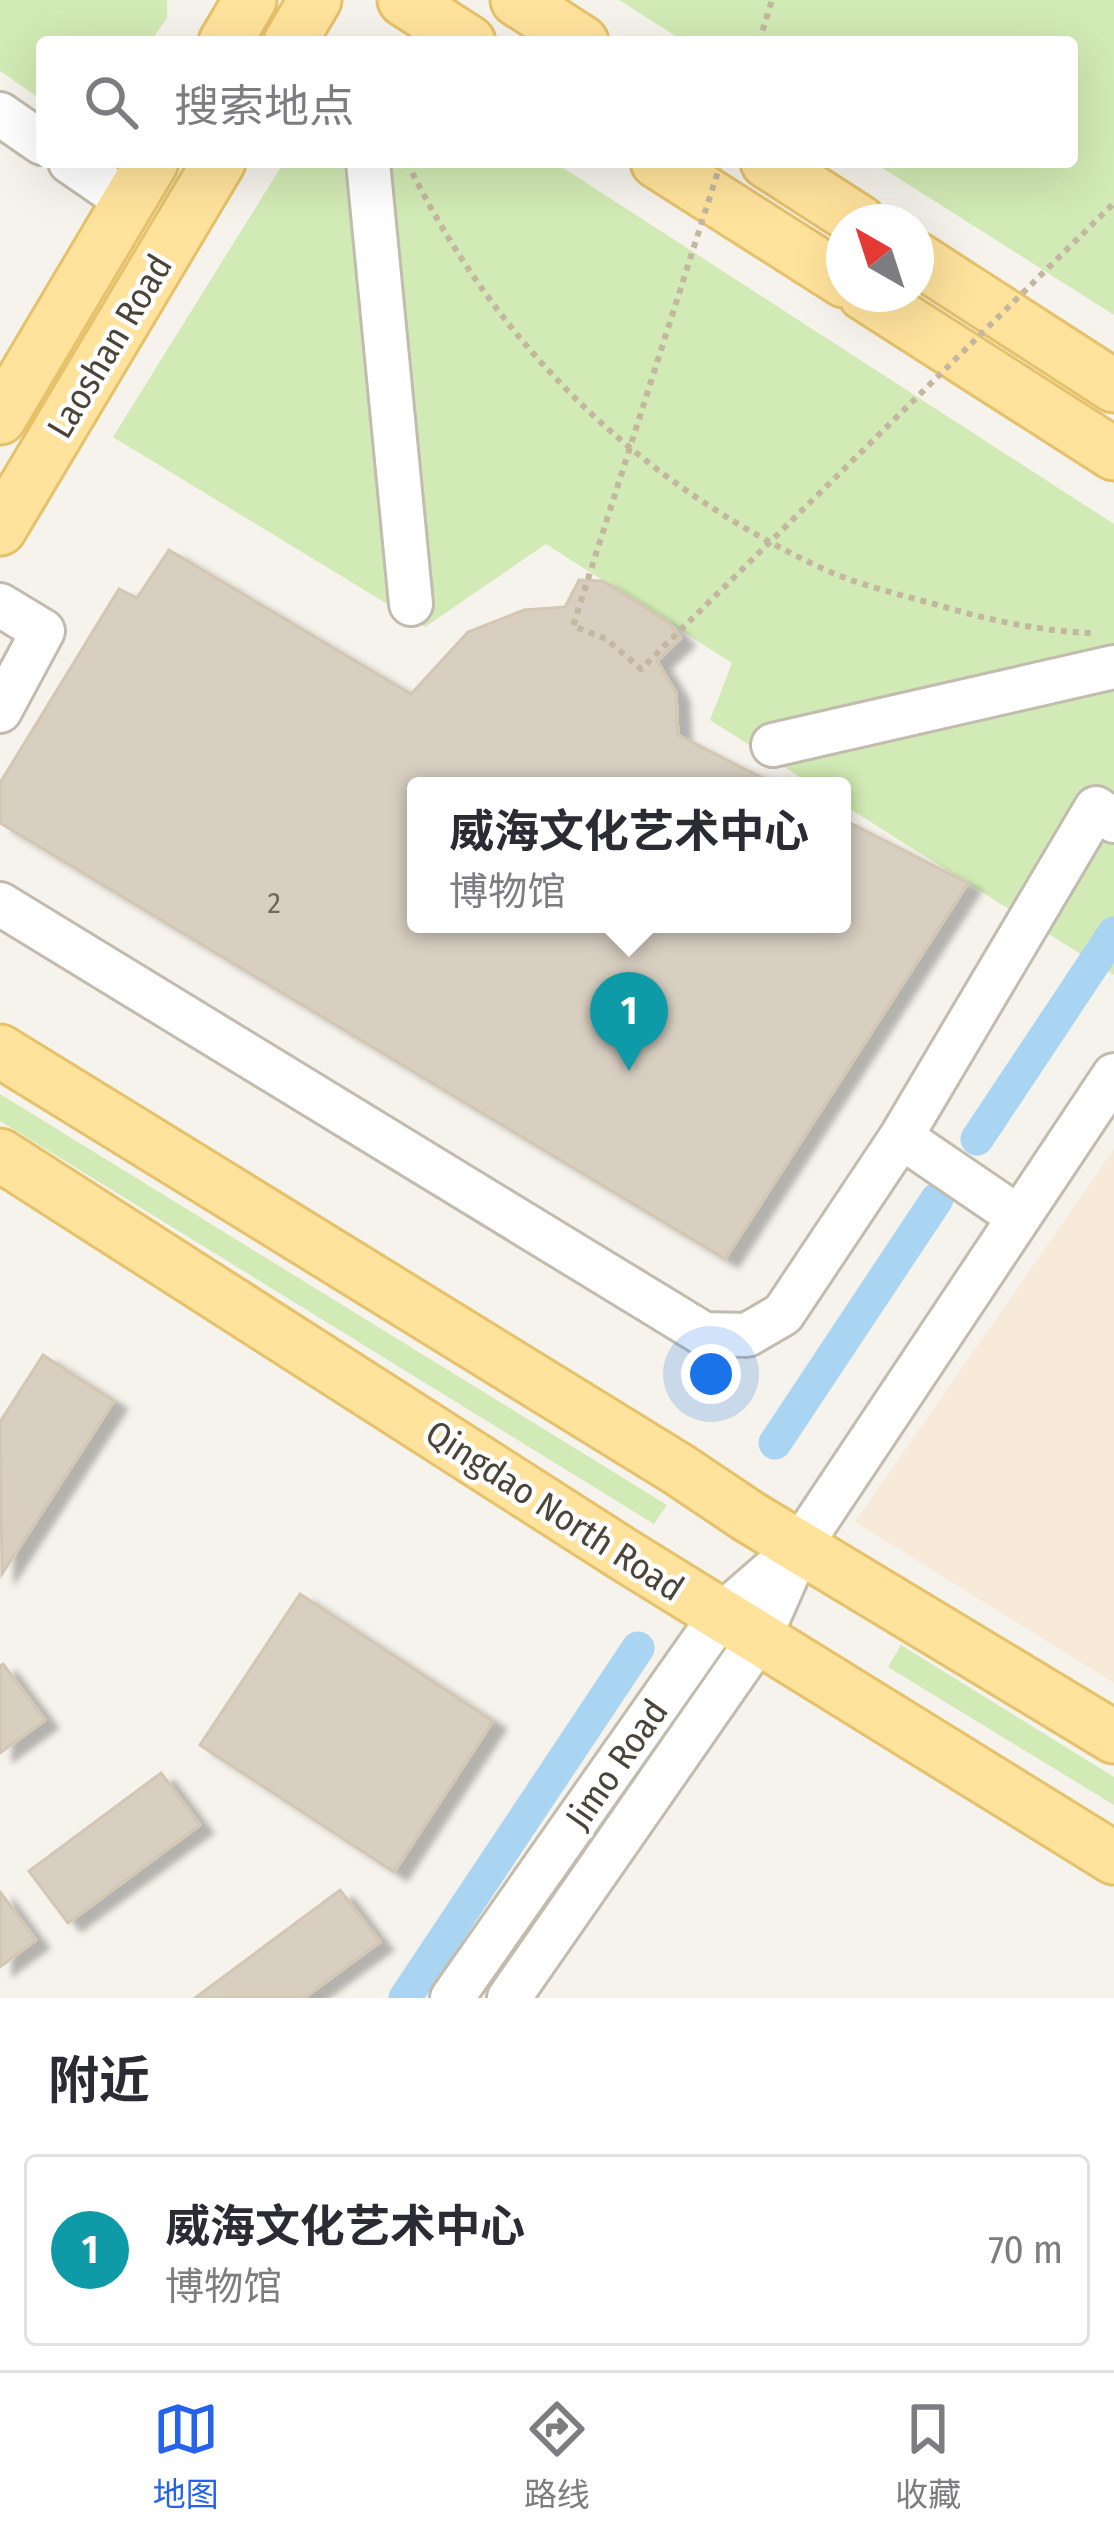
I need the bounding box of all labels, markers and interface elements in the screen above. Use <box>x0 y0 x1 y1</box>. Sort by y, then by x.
search box <box>36 36 1078 168</box>
icon: search <box>78 69 144 135</box>
text: 搜索地点 <box>174 80 354 134</box>
north arrow <box>826 204 934 312</box>
street label: Laoshan Road <box>38 247 182 446</box>
popup <box>407 777 851 933</box>
text: 威海文化艺术中心 <box>449 805 809 859</box>
text: 博物馆 <box>449 869 566 915</box>
house number: 2 <box>267 885 281 921</box>
pin: 1 <box>590 972 668 1071</box>
your location <box>681 1344 741 1404</box>
street label: Qingdao North Road <box>417 1411 692 1611</box>
street label: Jimo Road <box>556 1691 677 1838</box>
text: 附近 <box>48 2050 150 2112</box>
text: 威海文化艺术中心 <box>165 2200 525 2254</box>
text: 1 <box>82 2227 98 2273</box>
text: 70 m <box>988 2227 1063 2273</box>
text: 博物馆 <box>165 2264 282 2310</box>
tab: 地图 <box>153 2396 219 2516</box>
tab: 路线 <box>524 2396 590 2516</box>
tab: 收藏 <box>895 2396 961 2516</box>

